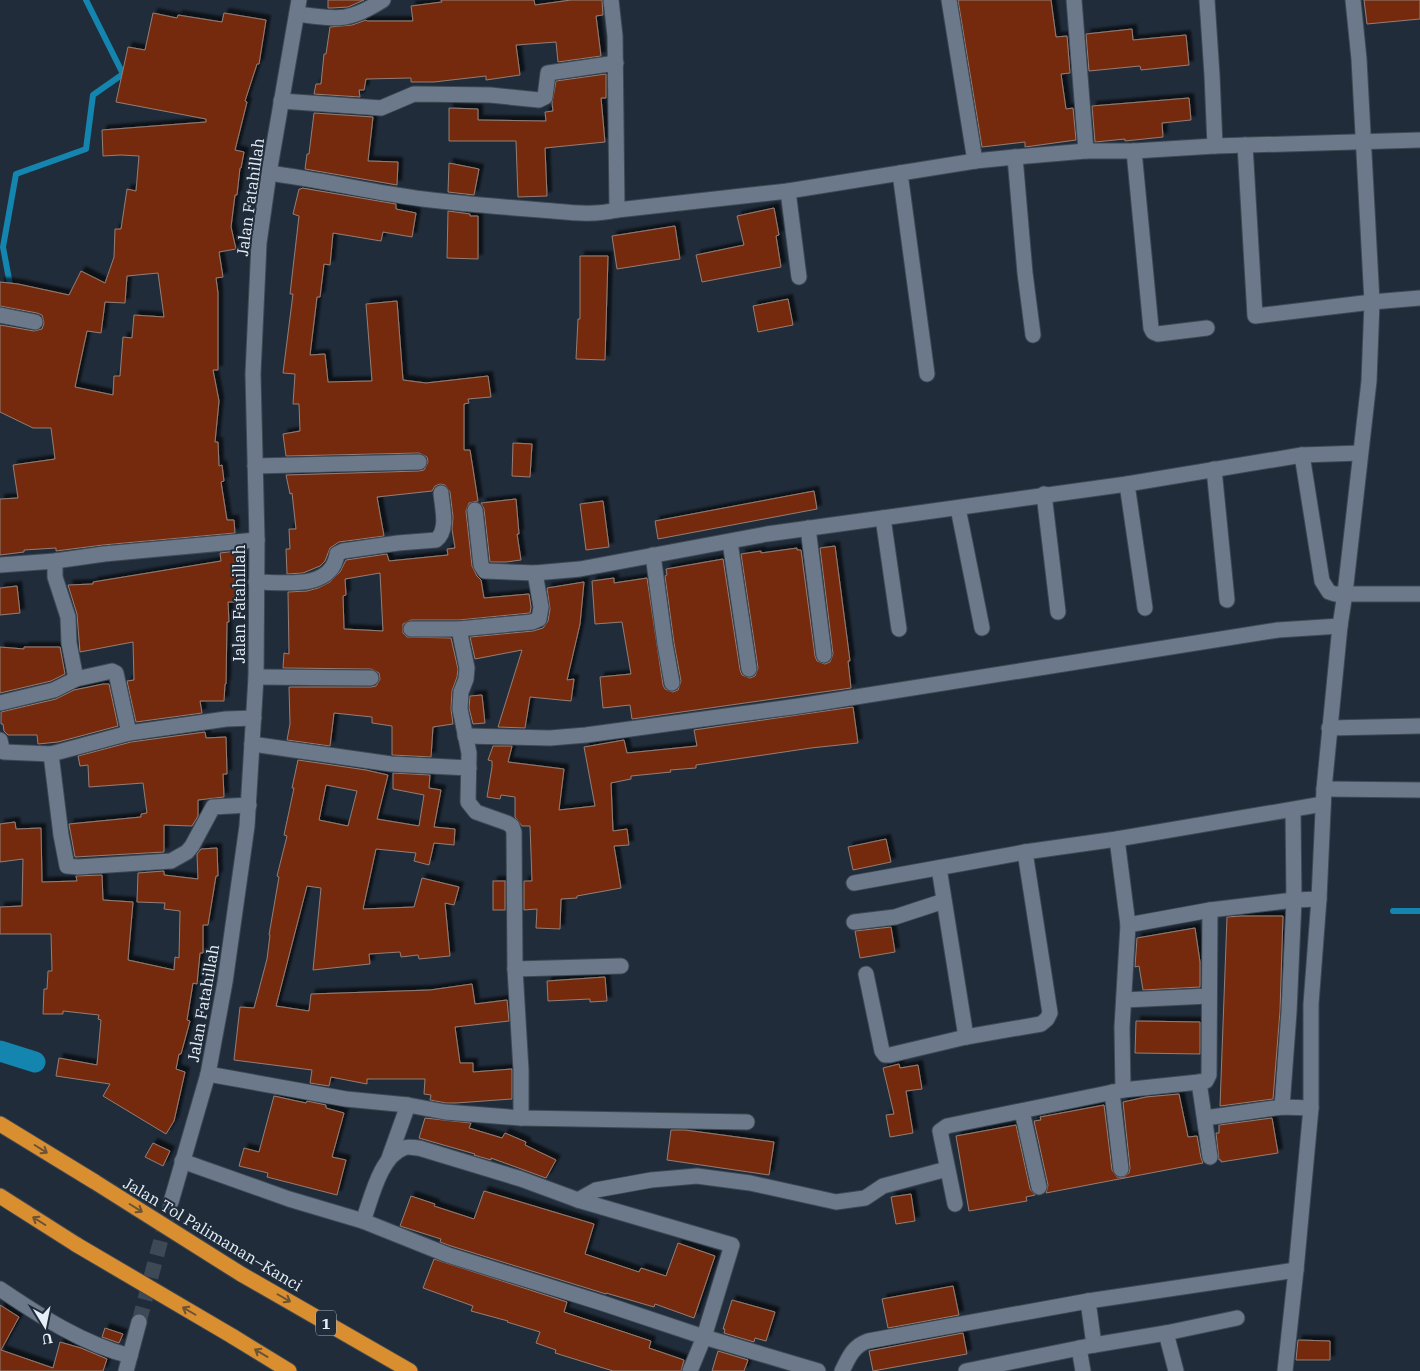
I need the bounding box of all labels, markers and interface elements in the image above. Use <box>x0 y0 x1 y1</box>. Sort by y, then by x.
street label: Jalan Fatahillah <box>232 137 268 257</box>
street label: Jalan Fatahillah <box>229 544 249 664</box>
street label: Jalan Fatahillah <box>183 943 223 1063</box>
one-way arrow <box>34 1145 48 1155</box>
street label: Jalan Tol Palimanan–Kanci <box>120 1173 306 1295</box>
one-way arrow <box>129 1203 143 1213</box>
one-way arrow <box>32 1215 46 1225</box>
one-way arrow <box>276 1294 290 1304</box>
north arrow <box>20 1301 70 1351</box>
one-way arrow <box>183 1306 197 1316</box>
road number: 1 <box>316 1310 336 1336</box>
text: U <box>40 1329 54 1349</box>
one-way arrow <box>254 1348 268 1358</box>

